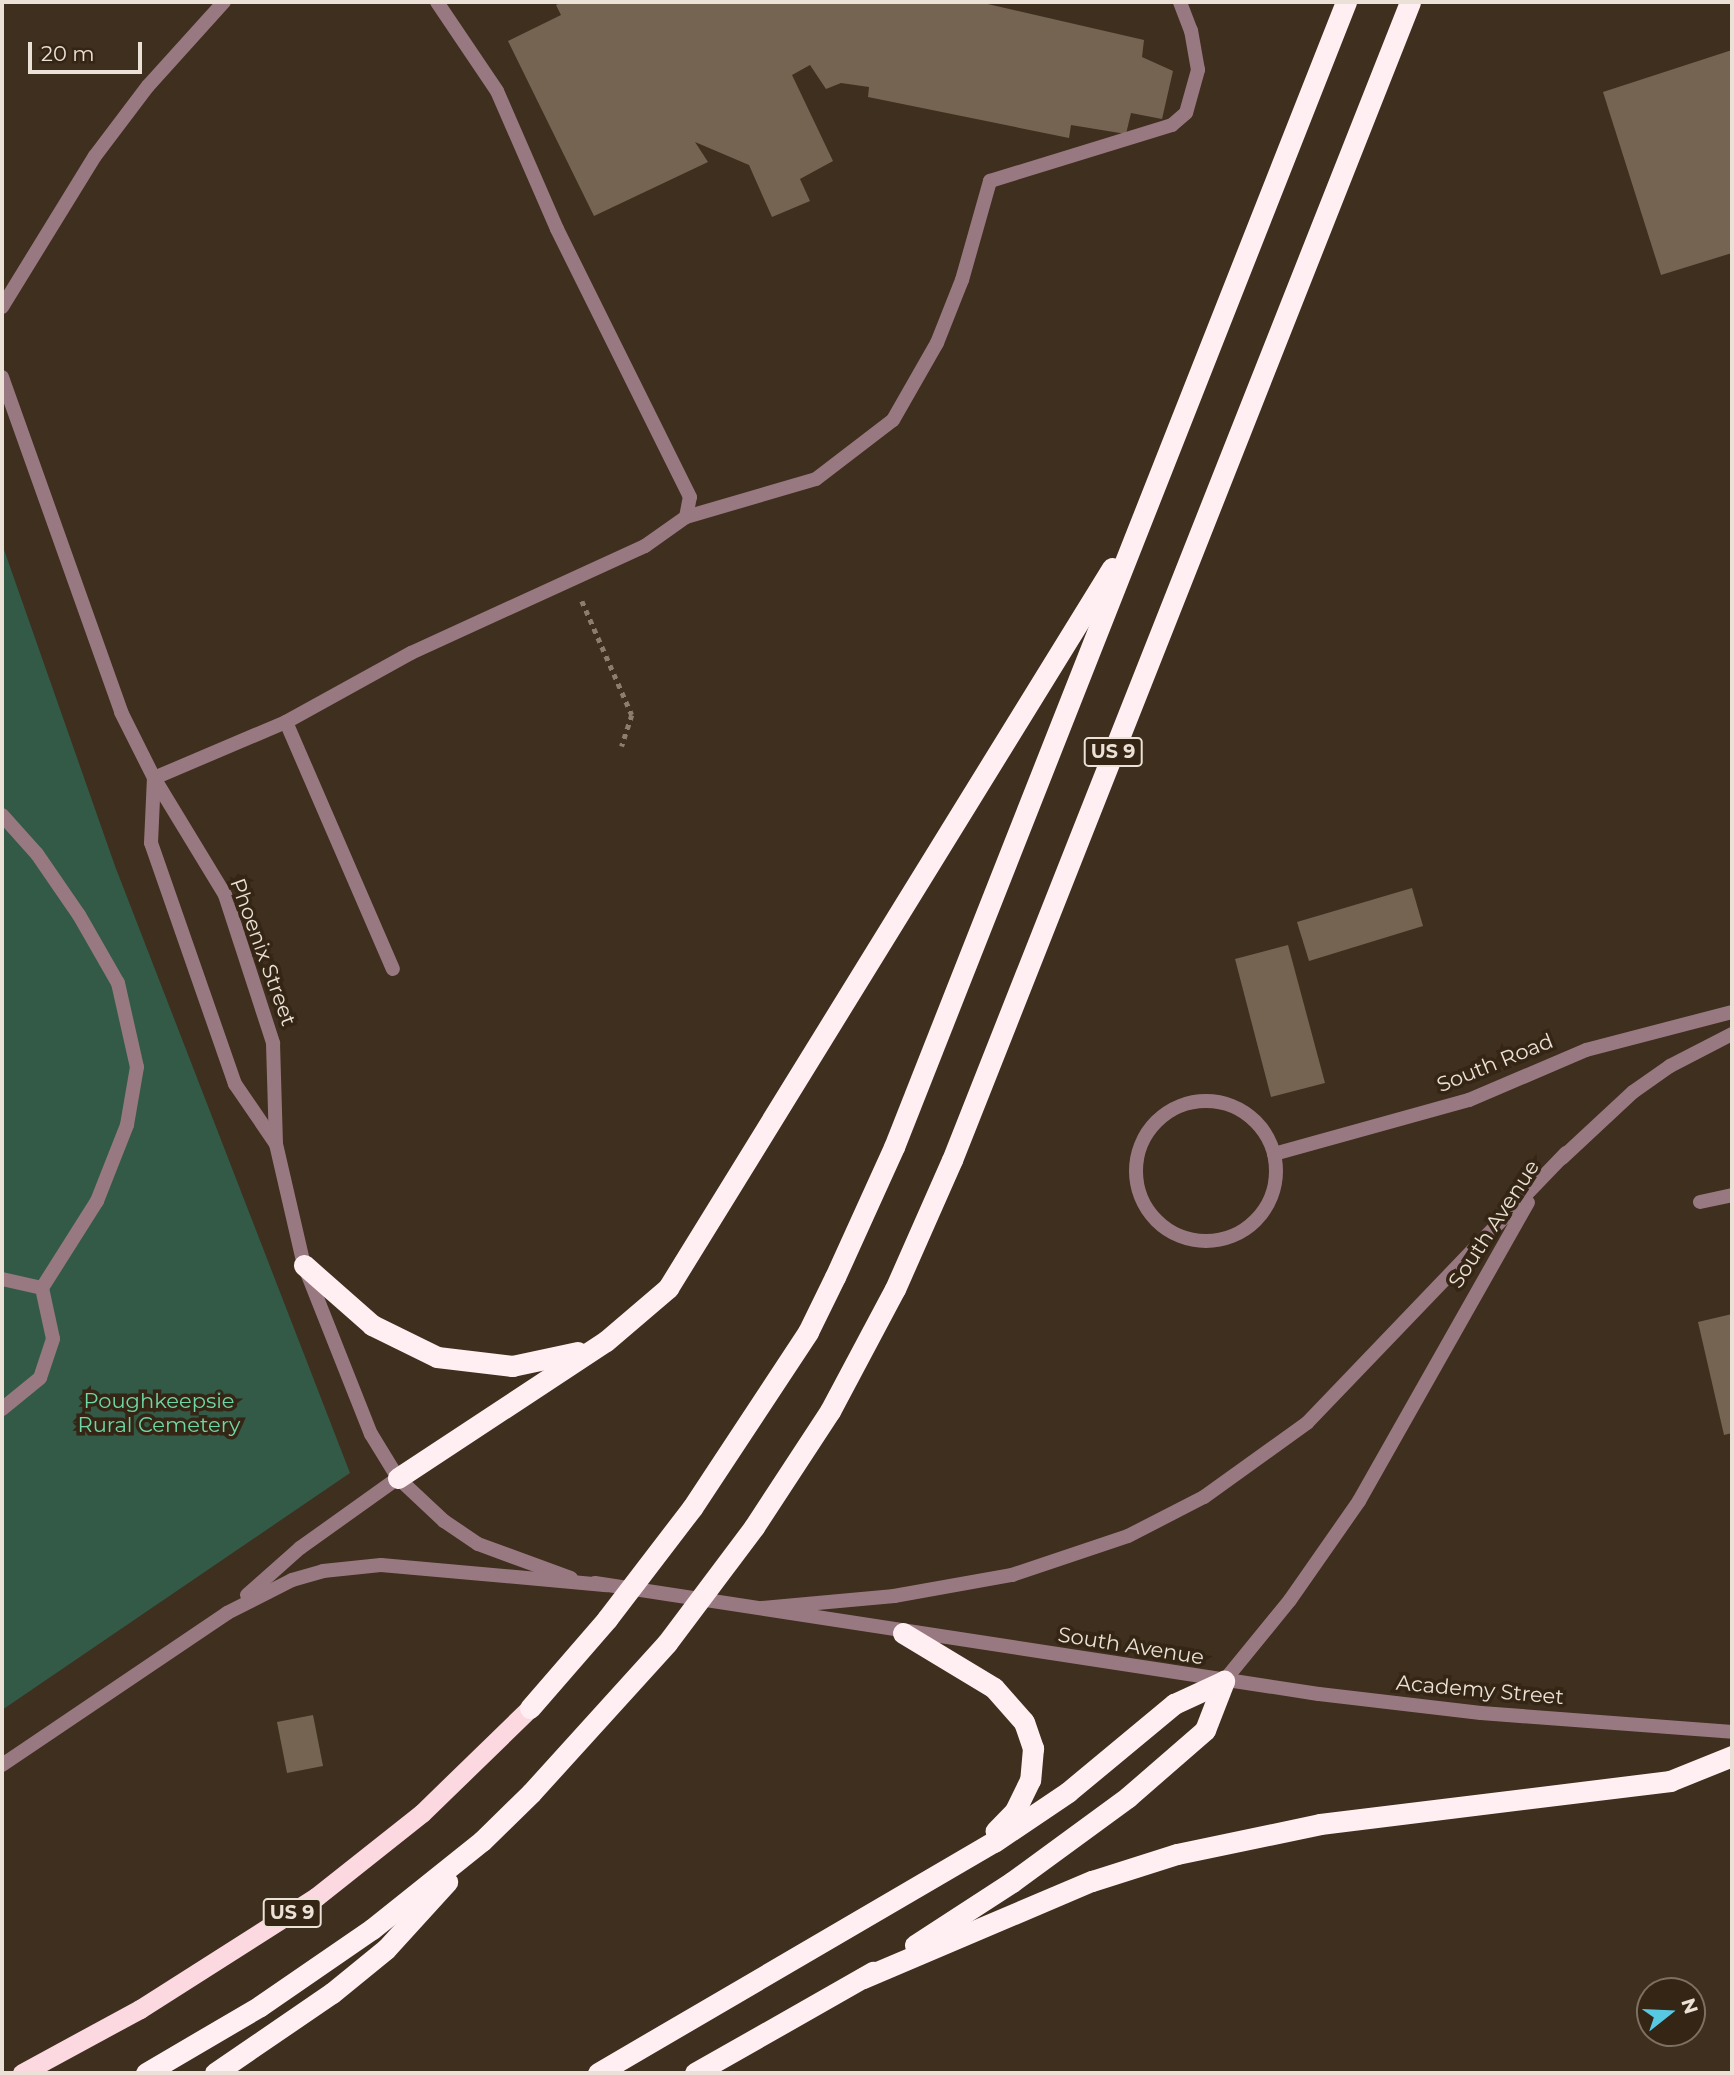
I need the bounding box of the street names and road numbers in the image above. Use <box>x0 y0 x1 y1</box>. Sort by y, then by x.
road number: US 9 <box>1083 736 1143 768</box>
street label: Phoenix Street <box>225 875 301 1029</box>
street label: South Road <box>1433 1028 1557 1098</box>
street label: South Avenue <box>1443 1155 1545 1293</box>
street label: South Avenue <box>1056 1622 1206 1670</box>
street label: Academy Street <box>1395 1670 1565 1710</box>
road number: US 9 <box>262 1898 322 1928</box>

